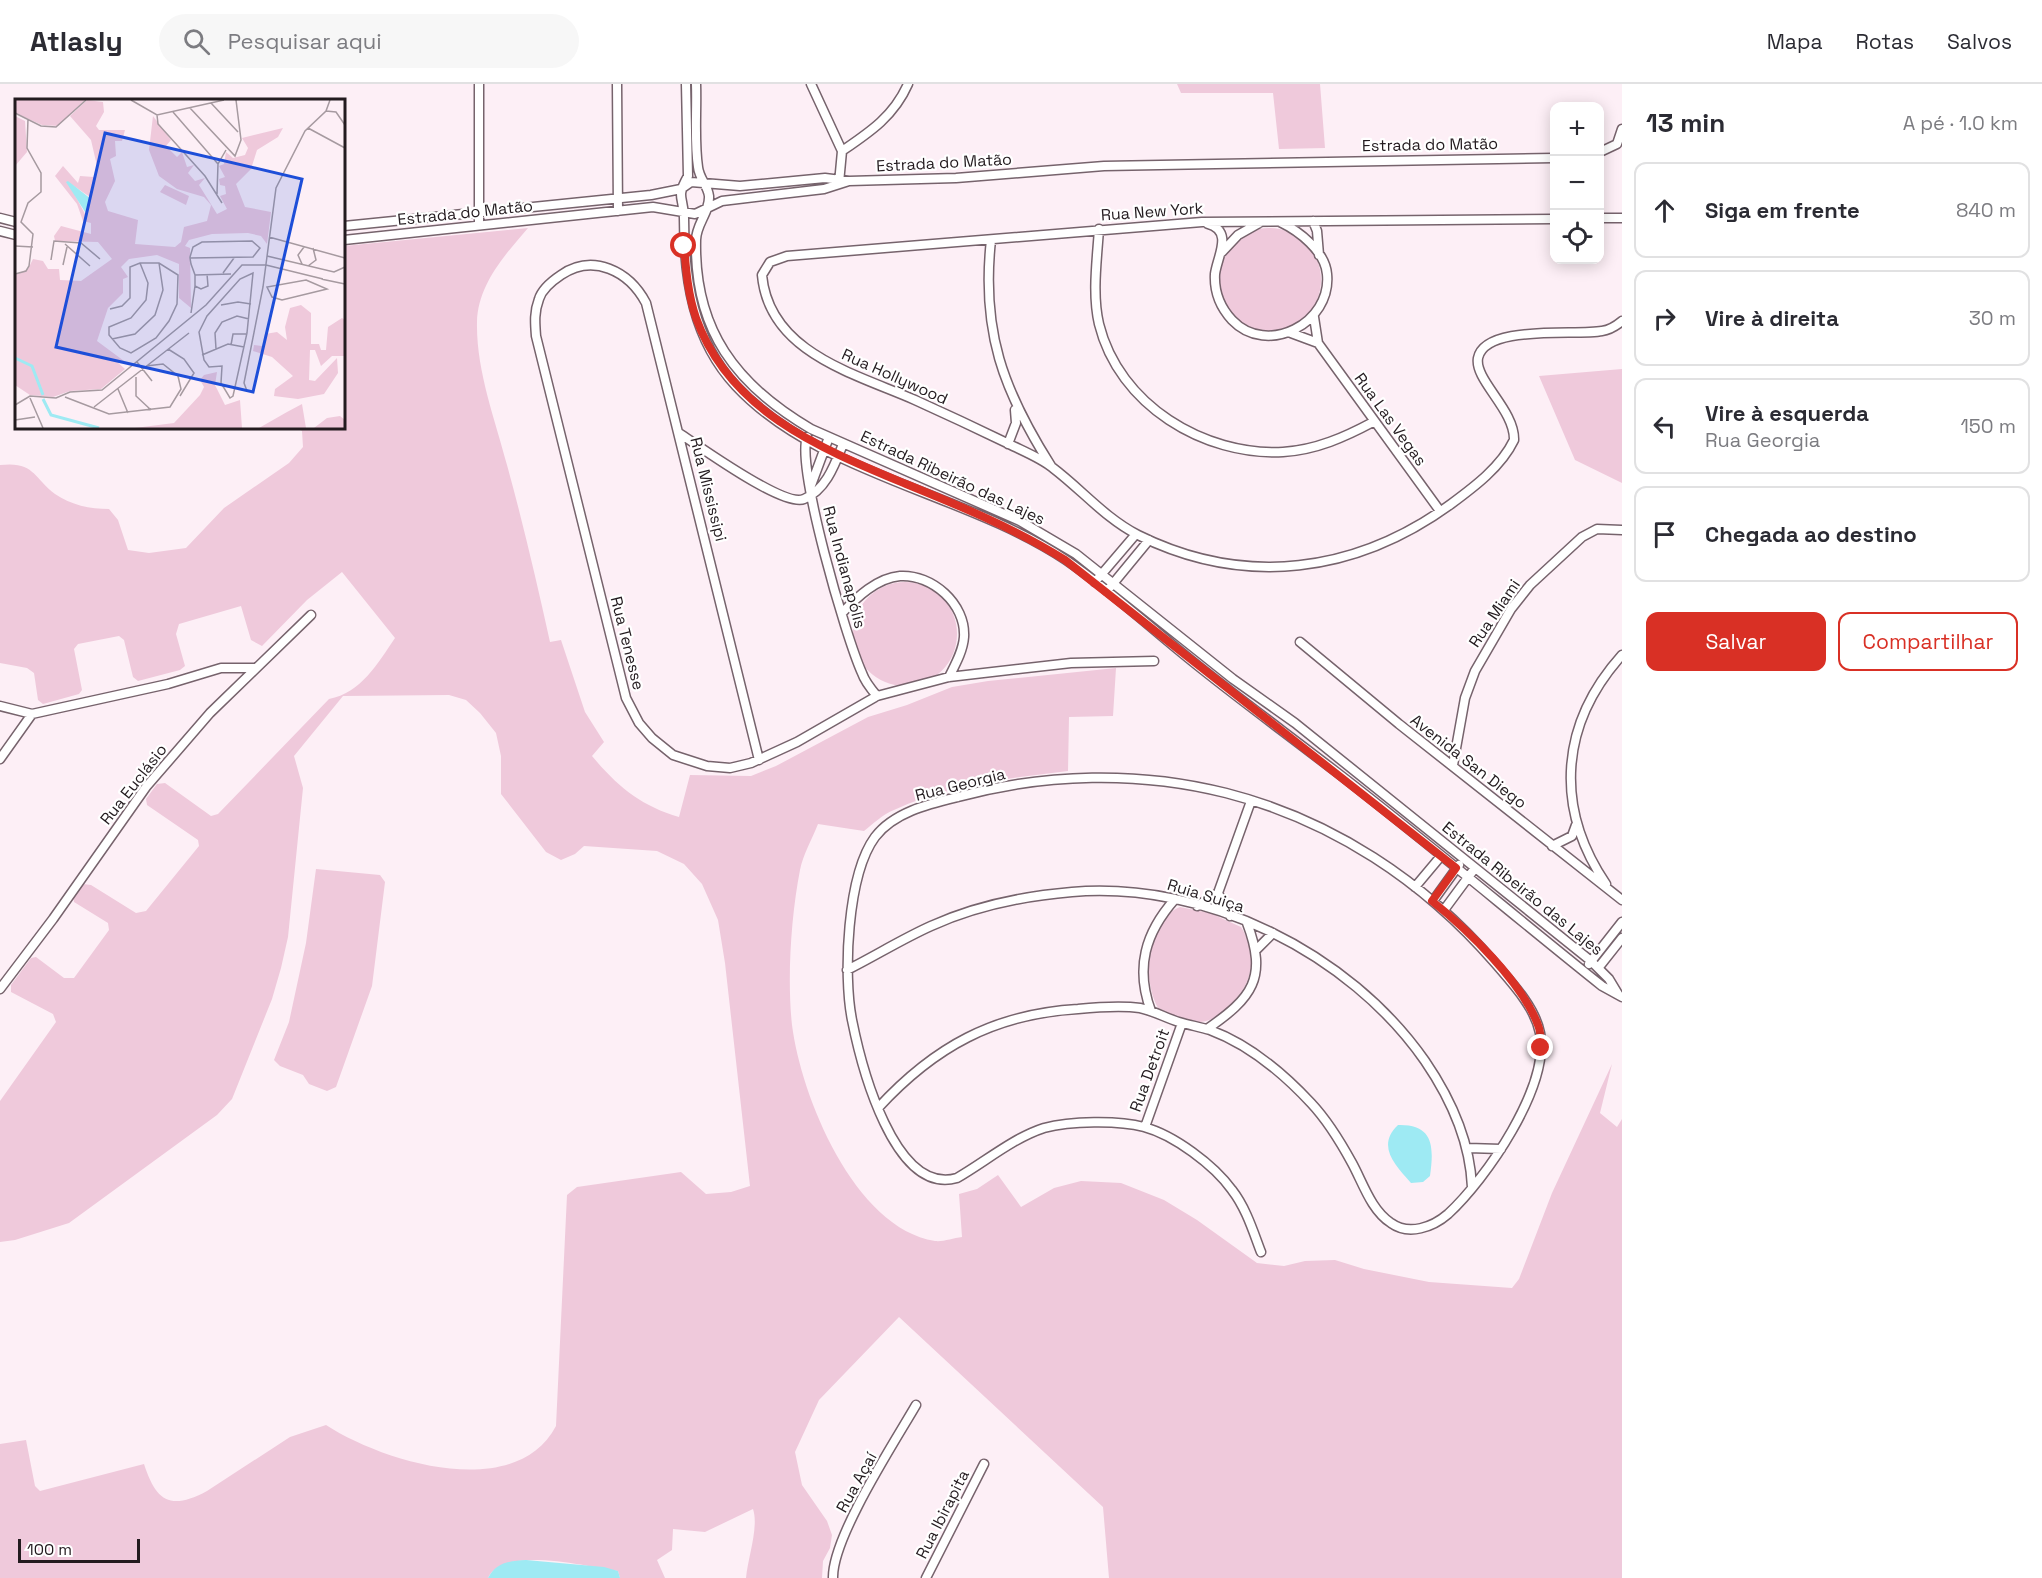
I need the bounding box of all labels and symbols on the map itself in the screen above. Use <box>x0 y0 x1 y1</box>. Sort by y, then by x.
inset map <box>15 99 345 429</box>
street label: Estrada do Matão <box>1362 133 1498 156</box>
street label: Estrada do Matão <box>876 148 1012 177</box>
street label: Estrada do Matão <box>396 195 534 230</box>
street label: Rua New York <box>1100 197 1204 226</box>
route start <box>670 232 696 258</box>
street label: Rua Hollywood <box>838 344 951 409</box>
street label: Rua Las Vegas <box>1350 369 1431 470</box>
street label: Estrada Ribeirão das Lajes <box>857 425 1048 529</box>
street label: Rua Mississipi <box>685 435 732 543</box>
street label: Rua Indianapólis <box>818 504 871 631</box>
street label: Rua Miami <box>1464 575 1525 651</box>
street label: Rua Tenesse <box>606 594 649 692</box>
street label: Avenida San Diego <box>1406 709 1531 813</box>
street label: Rua Euclásio <box>95 740 171 829</box>
street label: Rua Georgia <box>913 763 1007 806</box>
street label: Estrada Ribeirão das Lajes <box>1438 817 1607 960</box>
street label: Ruia Suiça <box>1165 874 1247 917</box>
street label: Rua Detroit <box>1125 1026 1174 1115</box>
route end <box>1527 1034 1553 1060</box>
street label: Rua Açaí <box>831 1448 882 1516</box>
street label: Rua Ibirapita <box>911 1466 974 1562</box>
scale bar <box>18 1536 140 1564</box>

